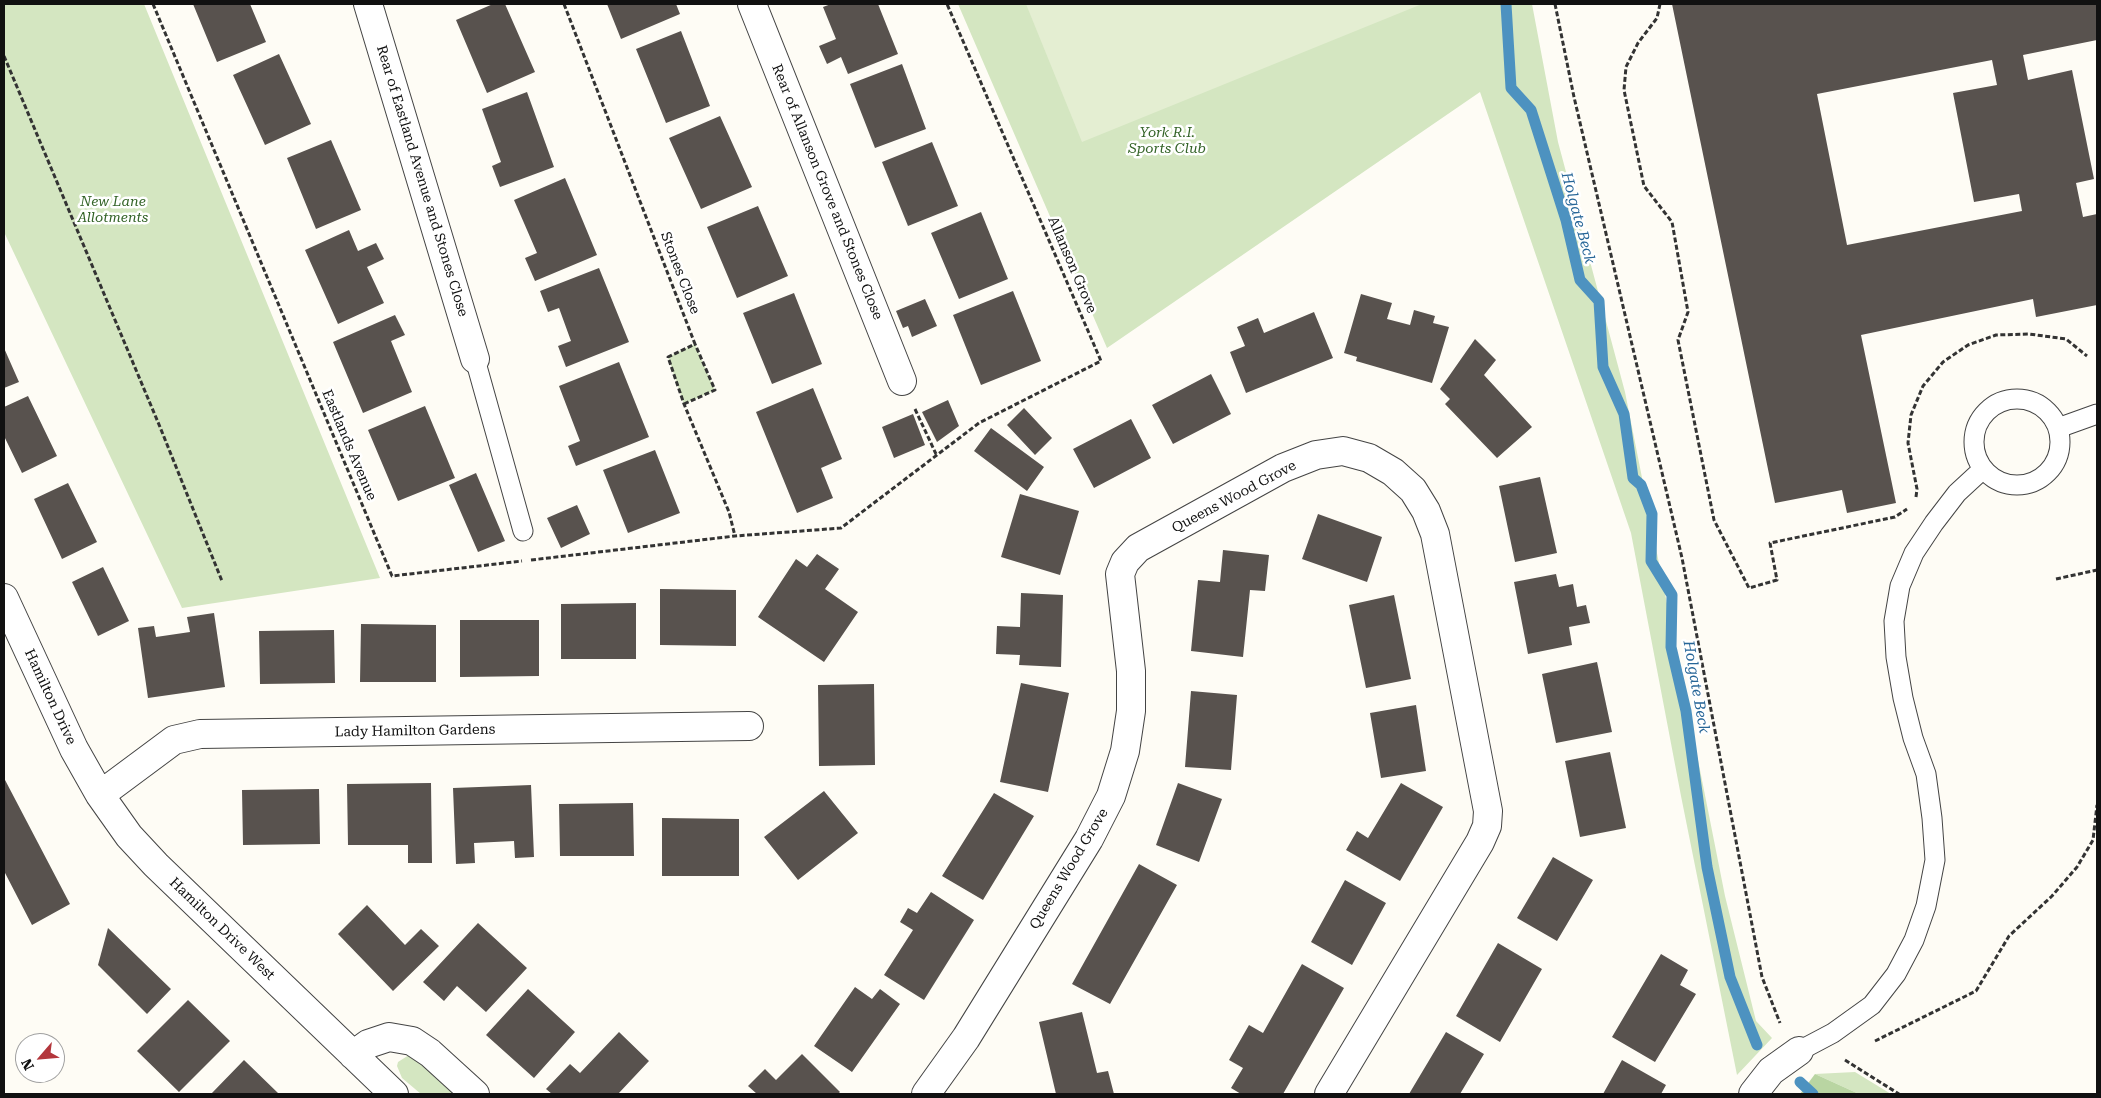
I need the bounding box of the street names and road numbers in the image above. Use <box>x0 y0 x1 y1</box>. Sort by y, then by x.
street label: Rear of Eastland Avenue and Stones Close <box>373 43 471 319</box>
street label: Rear of Allanson Grove and Stones Close <box>768 62 886 322</box>
street label: Allanson Grove <box>1044 214 1100 316</box>
street label: Stones Close <box>657 230 703 316</box>
street label: Eastlands Avenue <box>318 387 380 503</box>
street label: Queens Wood Grove <box>1169 457 1299 537</box>
street label: Hamilton Drive <box>21 647 79 747</box>
street label: Lady Hamilton Gardens <box>335 721 495 741</box>
street label: Queens Wood Grove <box>1026 805 1112 933</box>
street label: Hamilton Drive West <box>166 874 278 984</box>

